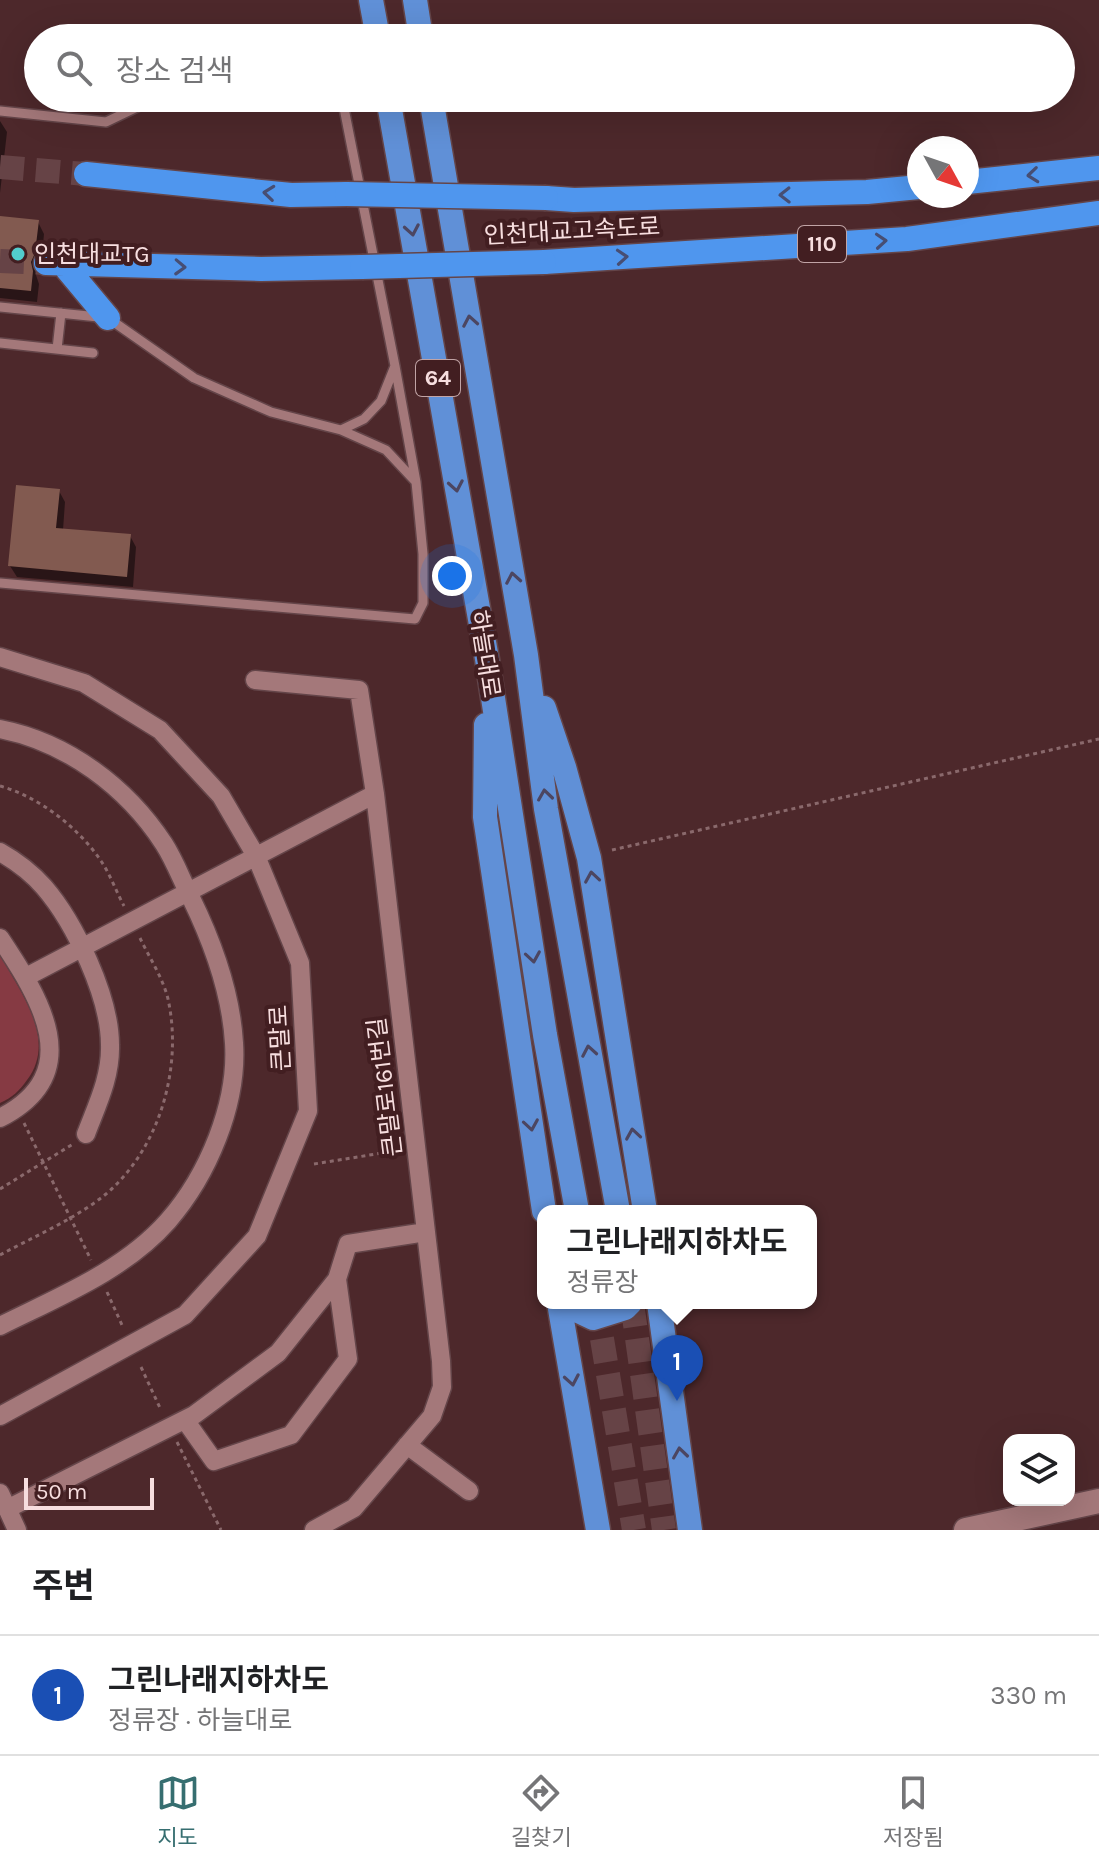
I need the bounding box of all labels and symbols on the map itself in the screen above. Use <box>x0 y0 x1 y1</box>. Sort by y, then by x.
north arrow <box>907 136 979 208</box>
one-way arrow <box>1026 166 1039 183</box>
one-way arrow <box>262 184 275 201</box>
one-way arrow <box>778 186 791 203</box>
street label: 인천대교고속도로 <box>483 212 661 250</box>
one-way arrow <box>402 223 419 237</box>
road number: 110 <box>798 226 846 262</box>
one-way arrow <box>875 233 888 250</box>
place label: 인천대교TG <box>34 240 150 268</box>
marker: 인천대교TG <box>9 245 27 263</box>
one-way arrow <box>616 249 629 266</box>
one-way arrow <box>174 258 187 275</box>
one-way arrow <box>462 315 479 328</box>
road number: 64 <box>416 360 460 396</box>
one-way arrow <box>447 479 464 493</box>
your location <box>432 556 472 596</box>
one-way arrow <box>506 571 523 584</box>
street label: 하늘대로 <box>464 608 506 700</box>
one-way arrow <box>537 788 554 802</box>
one-way arrow <box>585 870 602 884</box>
one-way arrow <box>524 951 541 964</box>
street label: 큰말로 <box>264 1004 296 1072</box>
street label: 큰말로161번길 <box>363 1016 407 1158</box>
one-way arrow <box>582 1045 599 1058</box>
one-way arrow <box>522 1119 539 1132</box>
one-way arrow <box>625 1127 642 1141</box>
pin: 1 <box>651 1335 703 1401</box>
one-way arrow <box>563 1373 580 1387</box>
one-way arrow <box>672 1446 689 1460</box>
scale bar <box>24 1474 154 1510</box>

